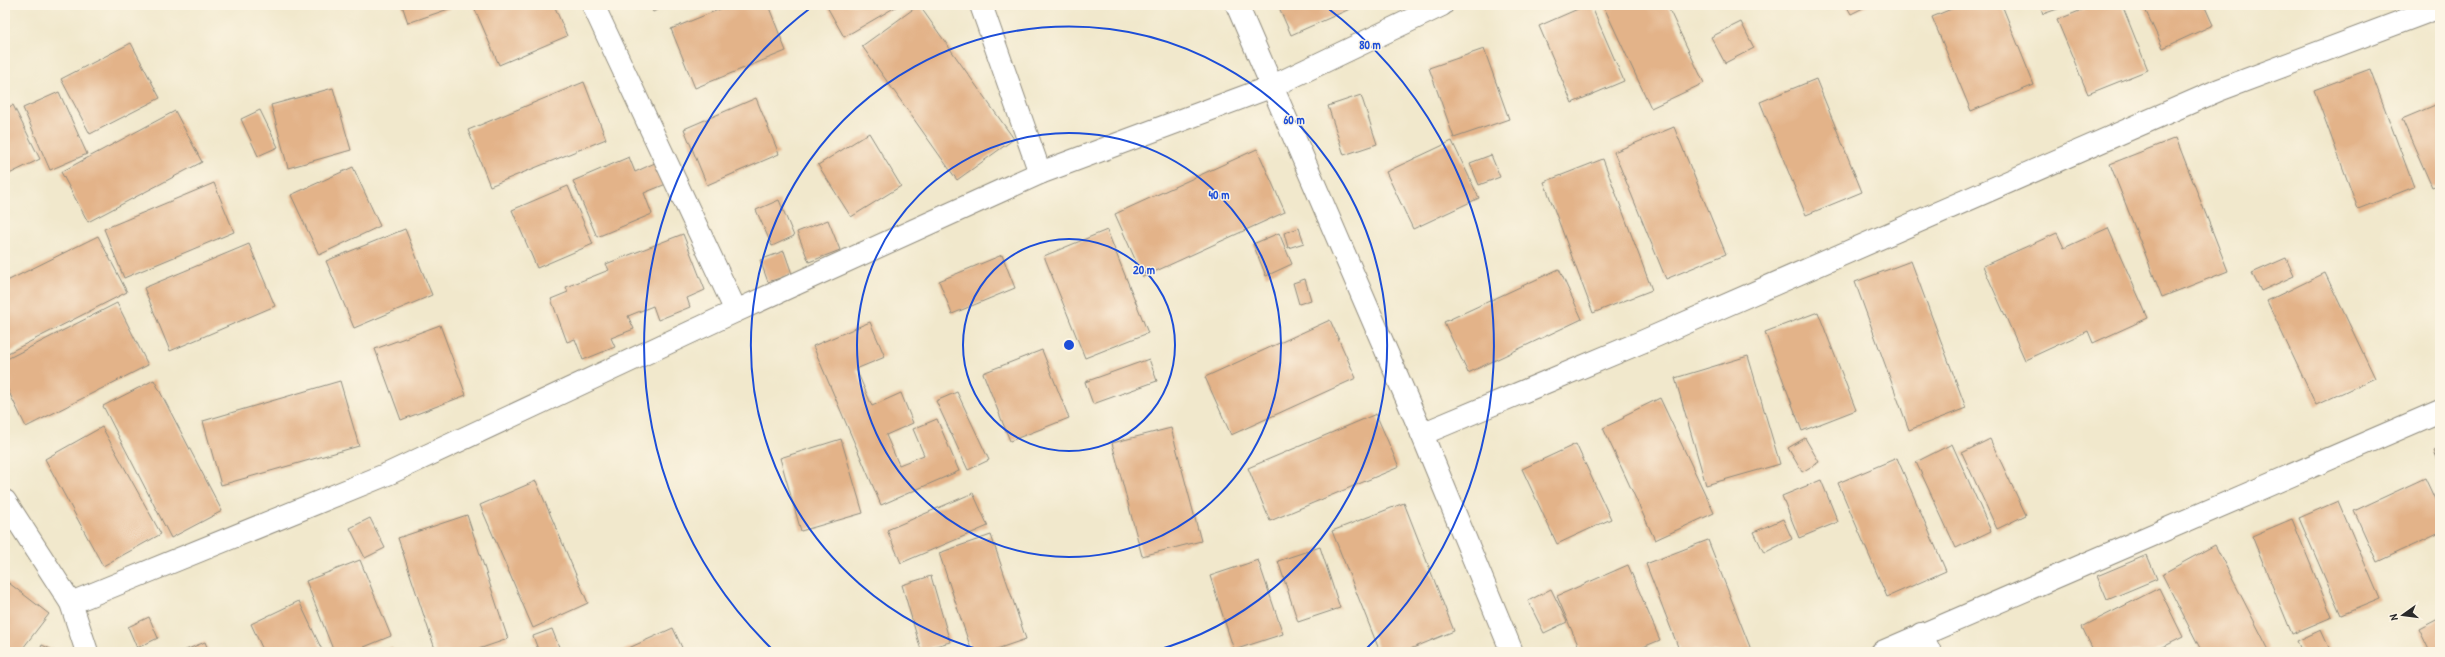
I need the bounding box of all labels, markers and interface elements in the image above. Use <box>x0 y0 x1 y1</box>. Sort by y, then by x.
text: 80 m <box>1359 36 1381 53</box>
text: 60 m <box>1283 111 1305 128</box>
text: 40 m <box>1209 186 1229 203</box>
text: 20 m <box>1133 261 1155 278</box>
centre of rings <box>1062 338 1076 352</box>
north arrow <box>2383 595 2423 635</box>
text: N <box>2386 613 2401 622</box>

